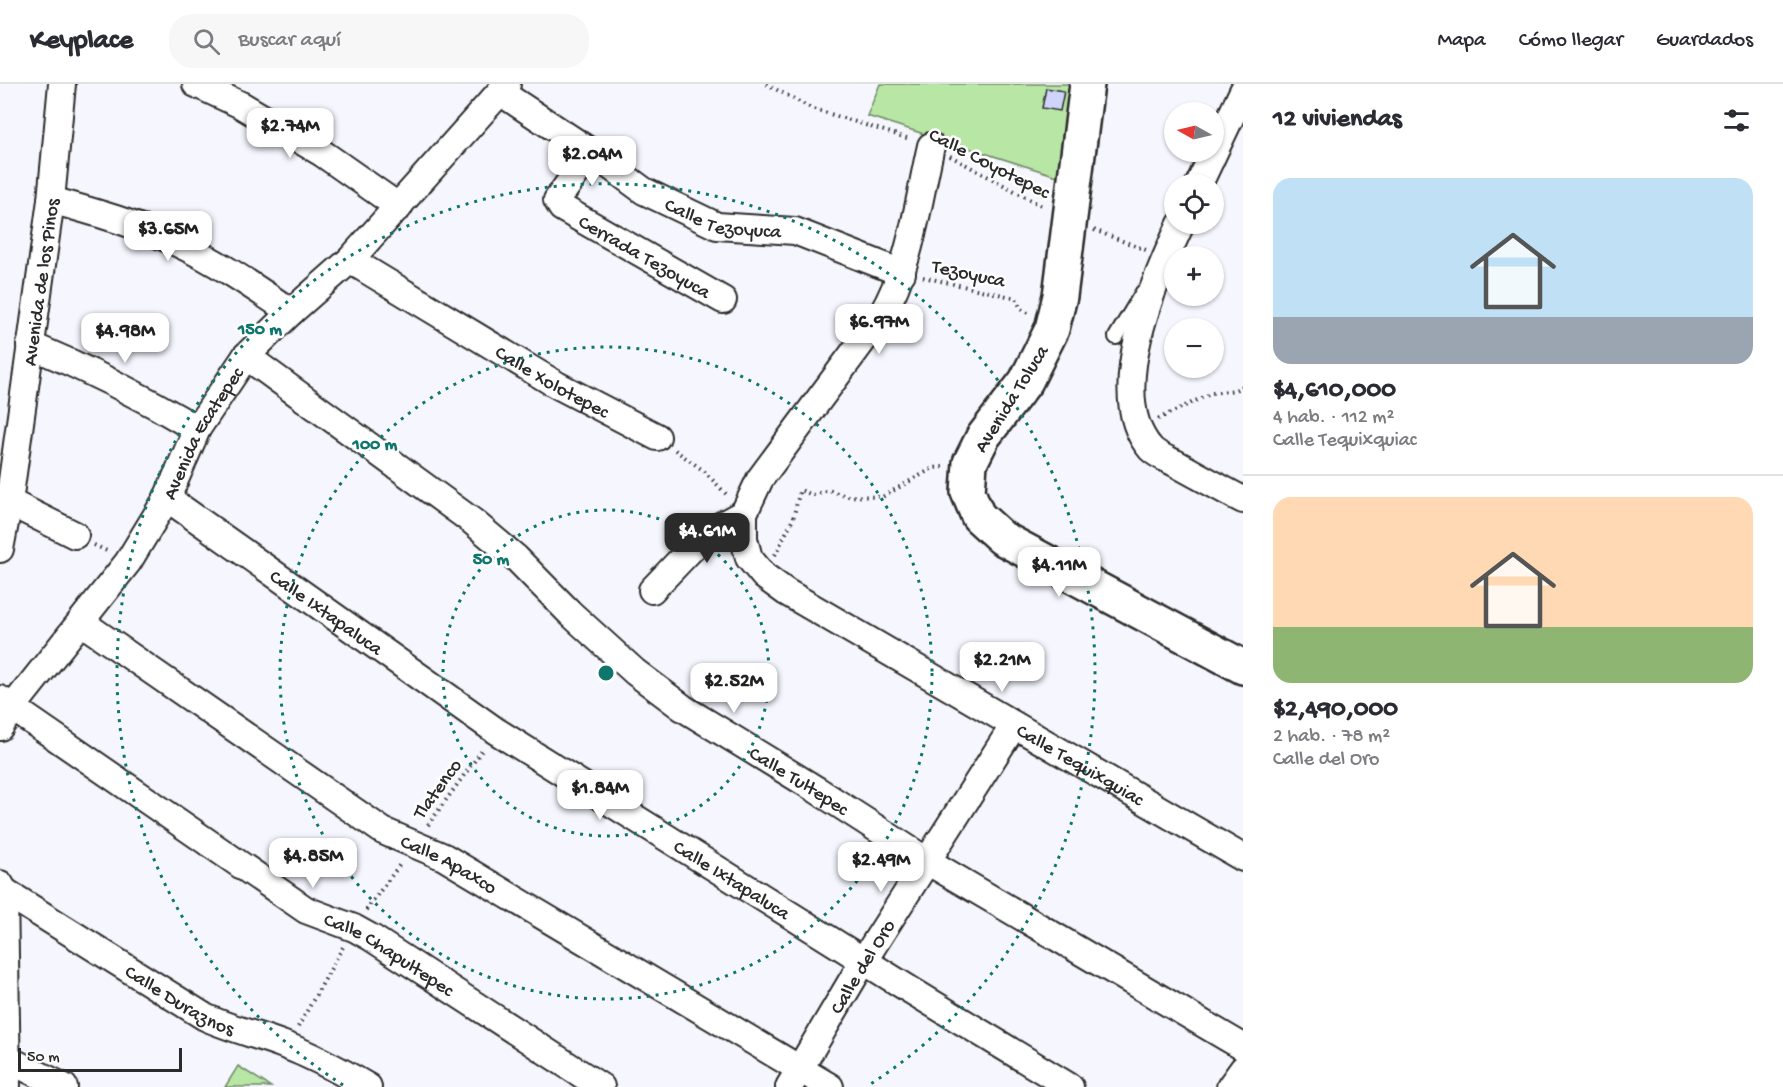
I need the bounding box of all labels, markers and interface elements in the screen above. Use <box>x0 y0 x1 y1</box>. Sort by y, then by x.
search box <box>169 14 589 68</box>
text: Keyplace <box>30 25 133 58</box>
icon: search <box>190 25 223 58</box>
text: Buscar aquí <box>238 28 341 54</box>
text: Mapa <box>1437 29 1486 54</box>
text: Cómo llegar <box>1519 29 1623 54</box>
text: Guardados <box>1656 29 1753 54</box>
north arrow <box>1164 102 1224 162</box>
map controls <box>1164 102 1224 378</box>
icon: filters <box>1720 104 1753 137</box>
text: 12 viviendas <box>1273 105 1402 136</box>
pin: $2.74M <box>241 108 339 159</box>
text: $2.74M <box>261 116 319 139</box>
street label: Calle Coyotepec <box>924 125 1054 206</box>
pin: $2.04M <box>543 136 641 187</box>
text: $2.04M <box>562 144 622 167</box>
button: locate <box>1164 174 1224 234</box>
street label: Calle Tezoyuca <box>660 195 783 245</box>
street label: Avenida de los Pinos <box>20 197 66 368</box>
pin: $3.65M <box>119 211 217 262</box>
street label: Cerrada Tezoyuca <box>573 212 714 306</box>
icon: home <box>1459 217 1567 325</box>
text: $3.65M <box>138 219 198 242</box>
button: + <box>1164 246 1224 306</box>
street label: Tezoyuca <box>929 256 1008 295</box>
pin: $6.97M <box>830 304 928 355</box>
text: $6.97M <box>849 312 909 335</box>
pin: $4.98M <box>76 313 174 364</box>
button: − <box>1164 318 1224 378</box>
text: 150 m <box>237 320 282 341</box>
text: $4.98M <box>95 321 155 344</box>
street label: Avenida Toluca <box>971 341 1056 458</box>
street label: Calle Xolotepec <box>490 342 613 426</box>
street label: Avenida Ecatepec <box>160 363 251 504</box>
text: $4,610,000 <box>1273 376 1396 407</box>
text: 4 hab. · 112 m² <box>1273 407 1394 430</box>
text: Calle Tequixquiac <box>1273 430 1417 453</box>
text: 100 m <box>352 435 398 456</box>
pin: $4.61M <box>658 513 756 564</box>
text: $4.61M <box>679 521 735 544</box>
icon: home <box>1459 536 1567 644</box>
pin: $4.11M <box>1010 547 1108 598</box>
text: 50 m <box>473 550 510 571</box>
text: $4.11M <box>1032 555 1086 578</box>
street label: Calle Ixtapaluca <box>264 566 387 663</box>
pin: $2.21M <box>953 642 1051 693</box>
text: $2.21M <box>974 650 1030 673</box>
centre of rings <box>596 663 616 683</box>
pin: $2.52M <box>685 663 783 714</box>
text: $2.52M <box>704 671 764 694</box>
text: $2,490,000 <box>1273 695 1398 726</box>
street label: Calle Tequixquiac <box>1011 721 1148 813</box>
text: 2 hab. · 78 m² <box>1273 726 1390 749</box>
street label: Calle Tultepec <box>744 743 853 823</box>
text: Calle del Oro <box>1273 749 1380 772</box>
street label: Tlatenco <box>409 756 468 825</box>
pin: $1.84M <box>551 770 649 821</box>
text: $1.84M <box>571 778 629 801</box>
street label: Calle Apaxco <box>396 832 500 901</box>
street label: Calle Ixtapaluca <box>668 837 794 927</box>
pin: $4.85M <box>264 838 362 889</box>
pin: $2.49M <box>832 842 930 893</box>
text: $4.85M <box>283 846 343 869</box>
text: $2.49M <box>852 850 910 873</box>
street label: Calle Chapultepec <box>320 910 458 1004</box>
street label: Calle del Oro <box>827 916 902 1019</box>
street label: Calle Duraznos <box>119 962 237 1043</box>
scale bar <box>18 1045 182 1072</box>
text: 50 m <box>27 1049 60 1068</box>

